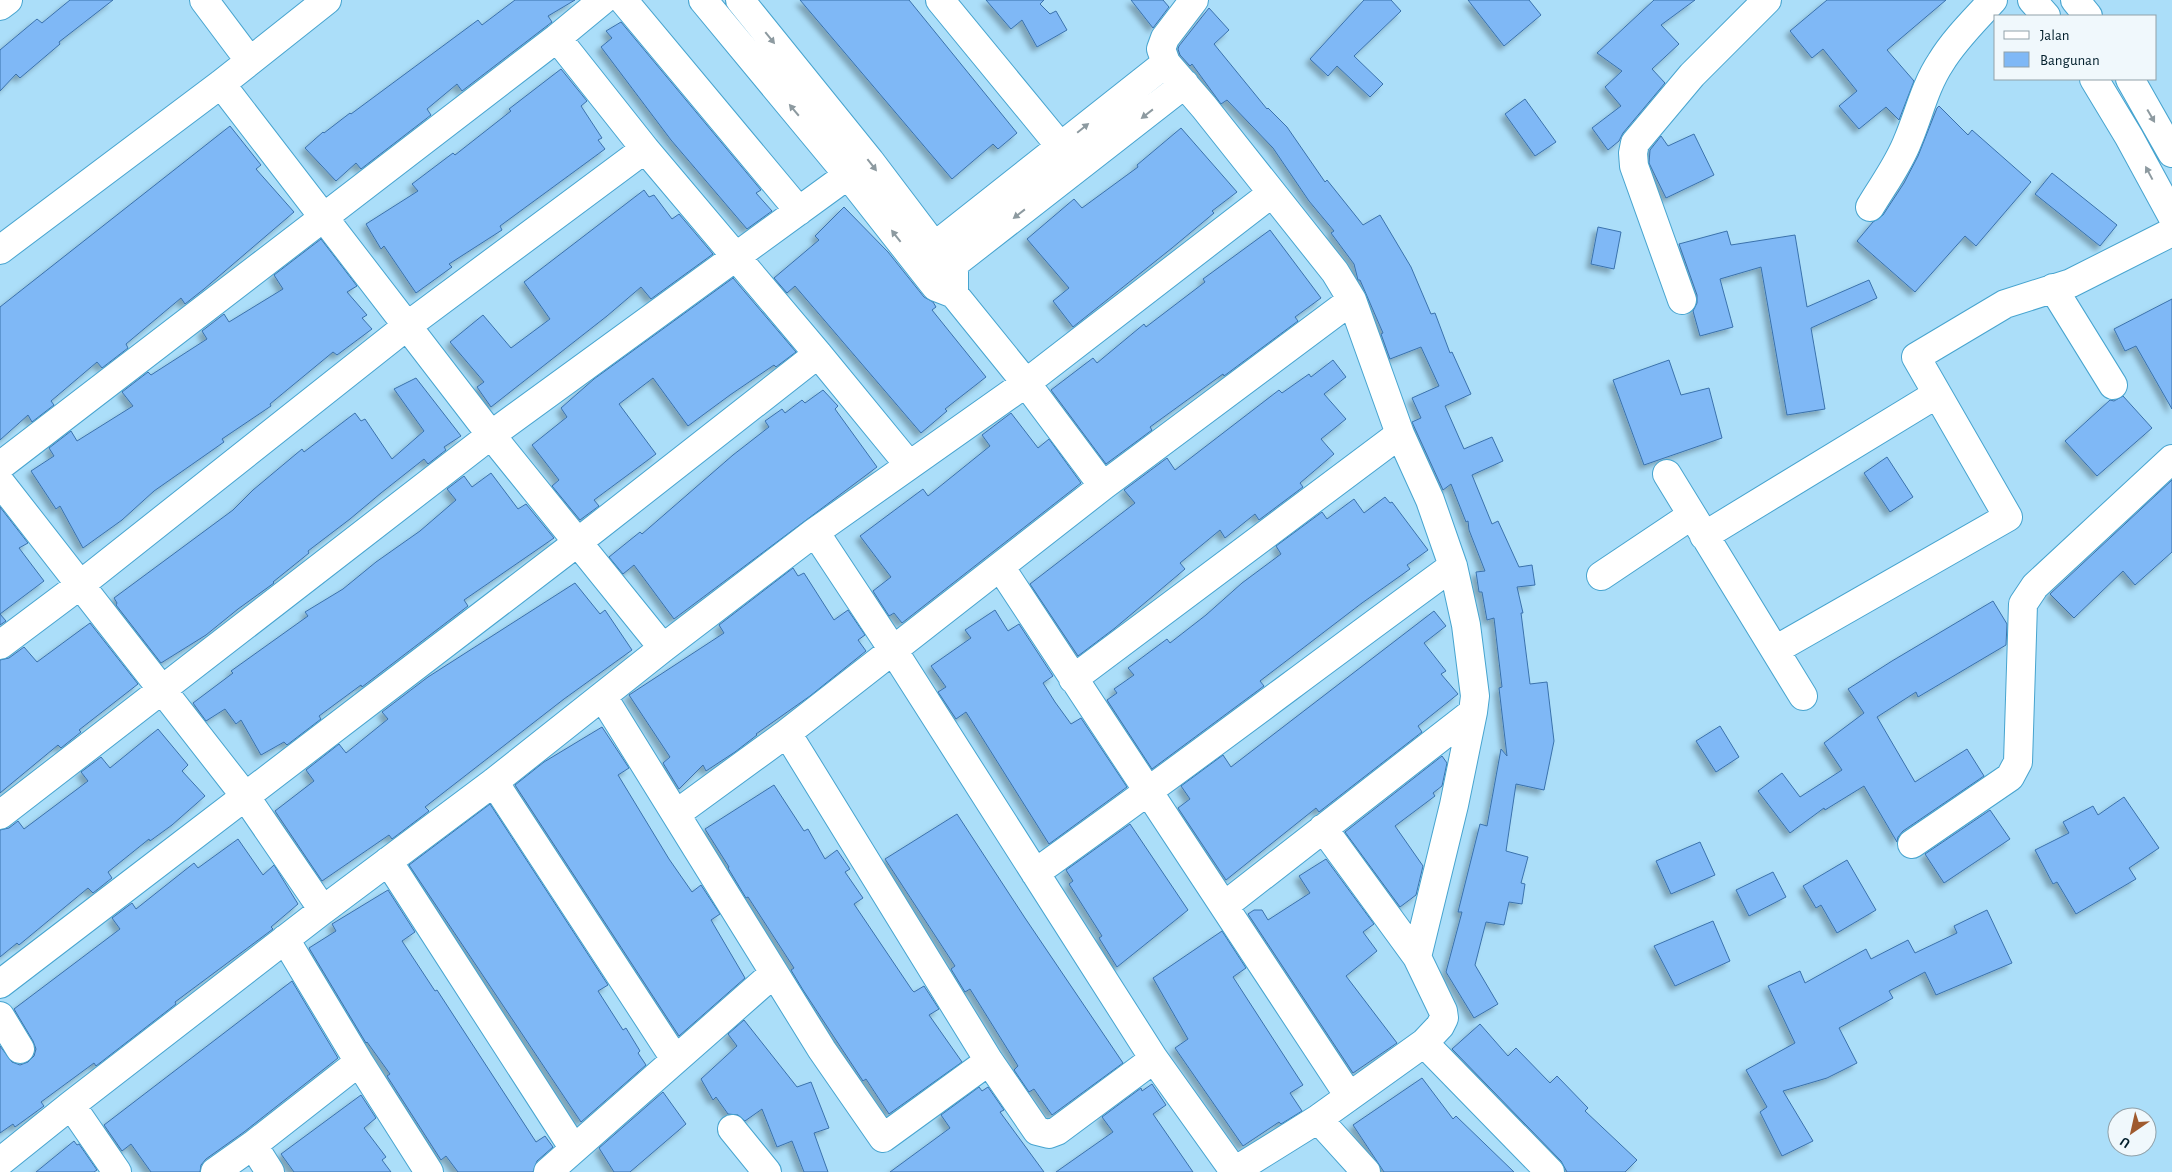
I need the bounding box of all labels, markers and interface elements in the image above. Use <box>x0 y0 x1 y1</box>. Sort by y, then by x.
legend <box>1994 15 2157 80</box>
text: Jalan <box>2040 28 2070 43</box>
one-way arrow <box>765 31 776 44</box>
text: Bangunan <box>2040 53 2100 68</box>
one-way arrow <box>788 104 800 116</box>
one-way arrow <box>1141 108 1154 119</box>
one-way arrow <box>2147 108 2155 123</box>
one-way arrow <box>1076 123 1089 134</box>
one-way arrow <box>867 158 878 171</box>
one-way arrow <box>2145 166 2153 181</box>
one-way arrow <box>1013 209 1026 220</box>
one-way arrow <box>891 230 902 243</box>
north arrow <box>2107 1107 2157 1157</box>
text: U <box>2118 1134 2133 1150</box>

